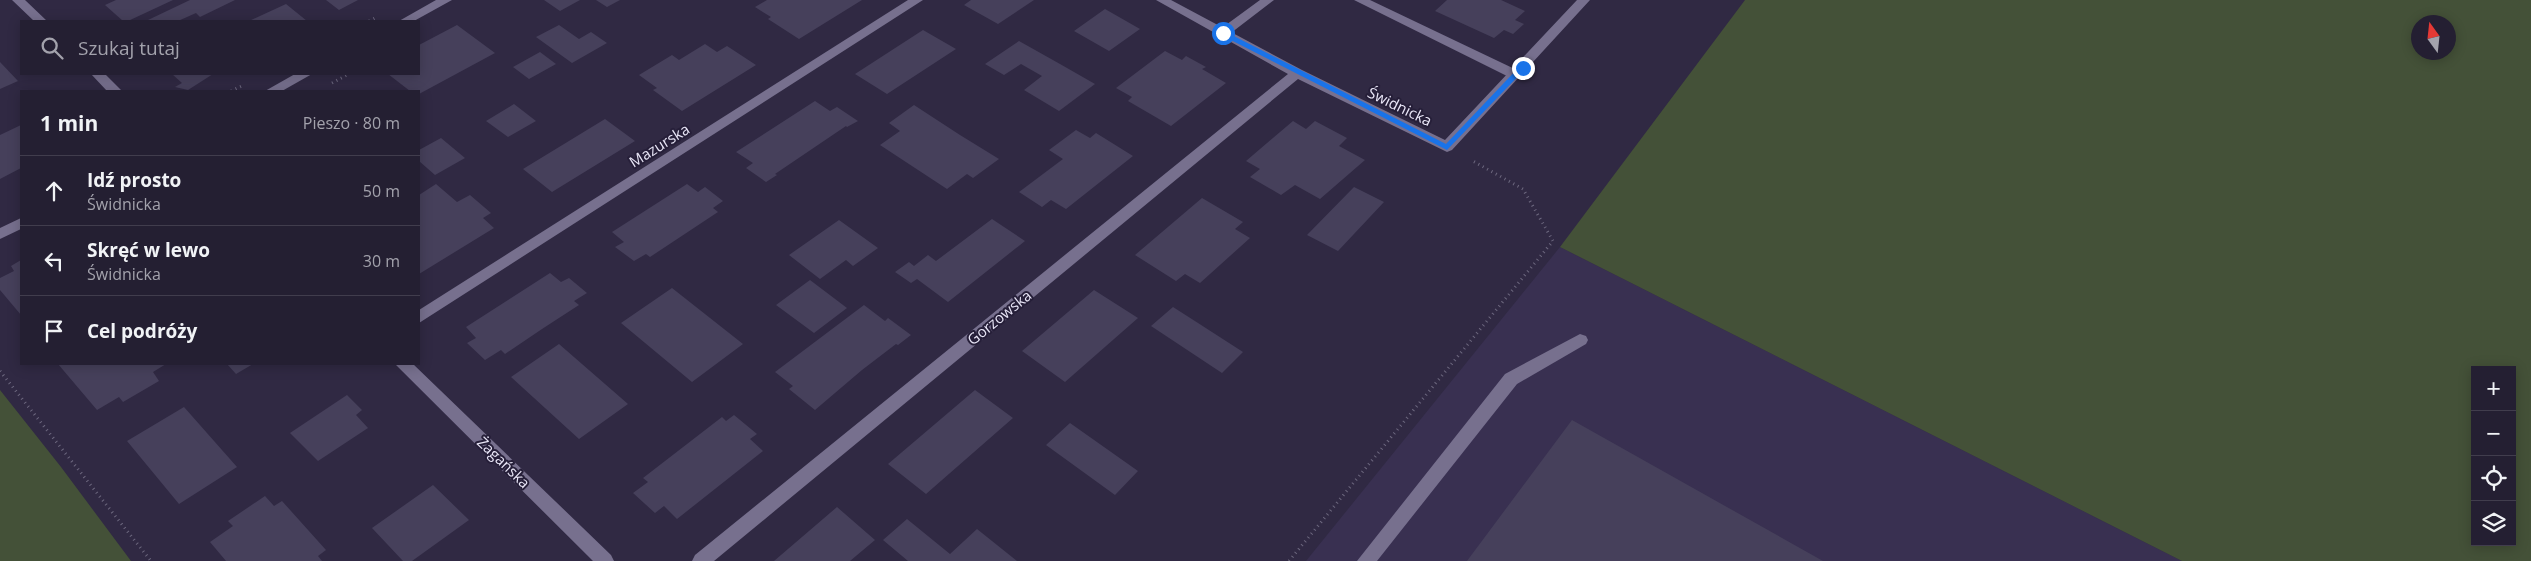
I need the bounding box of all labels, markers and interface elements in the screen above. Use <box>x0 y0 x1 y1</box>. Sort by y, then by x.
north arrow <box>2411 15 2456 60</box>
search box <box>20 20 420 75</box>
route start <box>1212 22 1235 45</box>
icon: search <box>38 34 66 62</box>
text: Szukaj tutaj <box>78 35 180 61</box>
route end <box>1512 57 1535 80</box>
street label: Świdnicka <box>1365 82 1435 130</box>
text: 1 min <box>40 109 98 137</box>
text: Pieszo · 80 m <box>303 112 400 134</box>
street label: Mazurska <box>625 119 693 171</box>
text: Idź prosto <box>87 167 181 193</box>
icon: ahead <box>40 177 68 205</box>
text: 50 m <box>363 180 400 202</box>
text: Świdnicka <box>87 193 161 215</box>
text: Skręć w lewo <box>87 237 210 263</box>
icon: left <box>40 247 68 275</box>
text: 30 m <box>363 250 400 272</box>
text: Świdnicka <box>87 263 161 285</box>
street label: Gorzowska <box>963 285 1035 349</box>
icon: arrive <box>40 317 68 345</box>
text: Cel podróży <box>87 318 197 344</box>
map controls <box>2471 366 2516 546</box>
button: + <box>2471 366 2516 411</box>
button: − <box>2471 411 2516 456</box>
street label: Żagańska <box>473 432 535 492</box>
button: locate <box>2471 456 2516 501</box>
button: layers <box>2471 501 2516 546</box>

